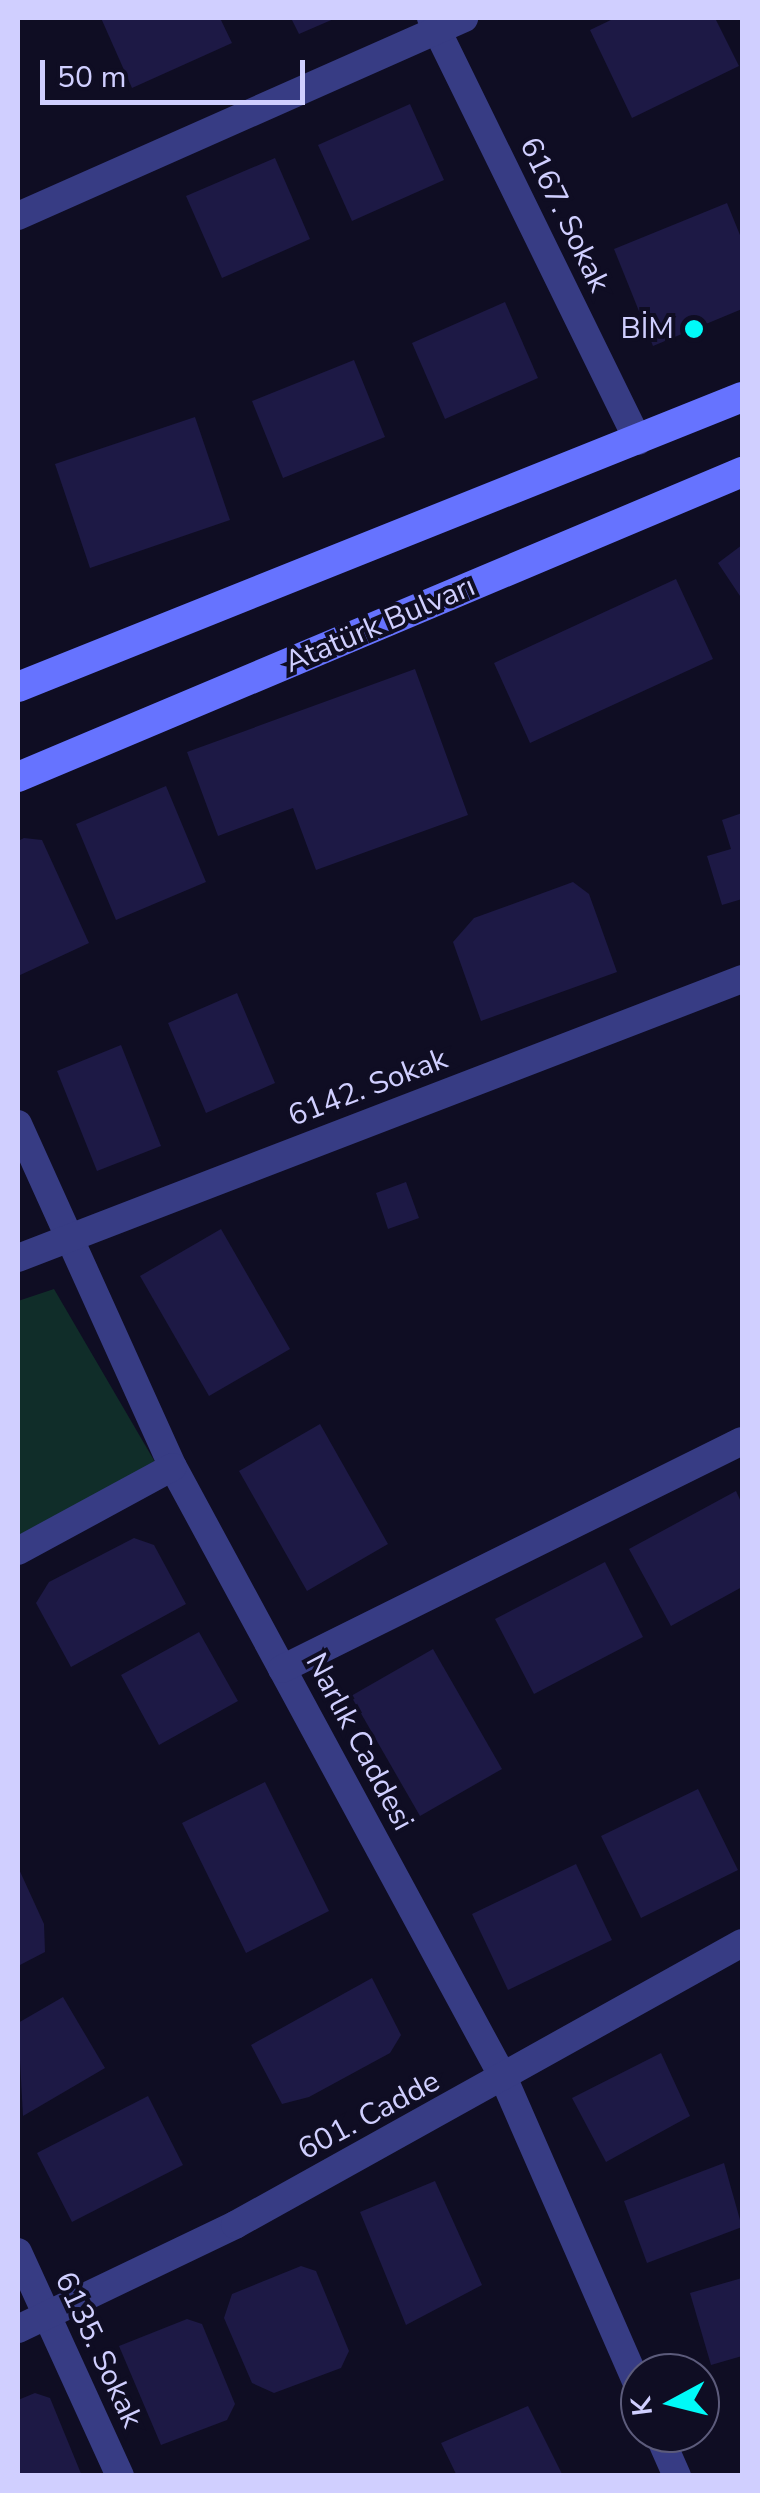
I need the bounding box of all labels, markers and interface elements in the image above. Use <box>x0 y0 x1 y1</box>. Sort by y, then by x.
scale bar <box>45 40 310 102</box>
text: 50 m <box>57 57 126 98</box>
street label: 6167. Sokak <box>511 132 617 298</box>
place label: BİM <box>620 311 674 347</box>
marker: BİM <box>683 318 705 340</box>
street label: Atatürk Bulvarı <box>280 569 480 681</box>
street label: 6142. Sokak <box>283 1041 453 1135</box>
street label: Narlık Caddesi <box>297 1647 421 1837</box>
street label: 601. Cadde <box>292 2064 446 2168</box>
street label: 6135. Sokak <box>46 2267 150 2433</box>
north arrow <box>620 2353 720 2453</box>
text: K <box>622 2395 662 2418</box>

